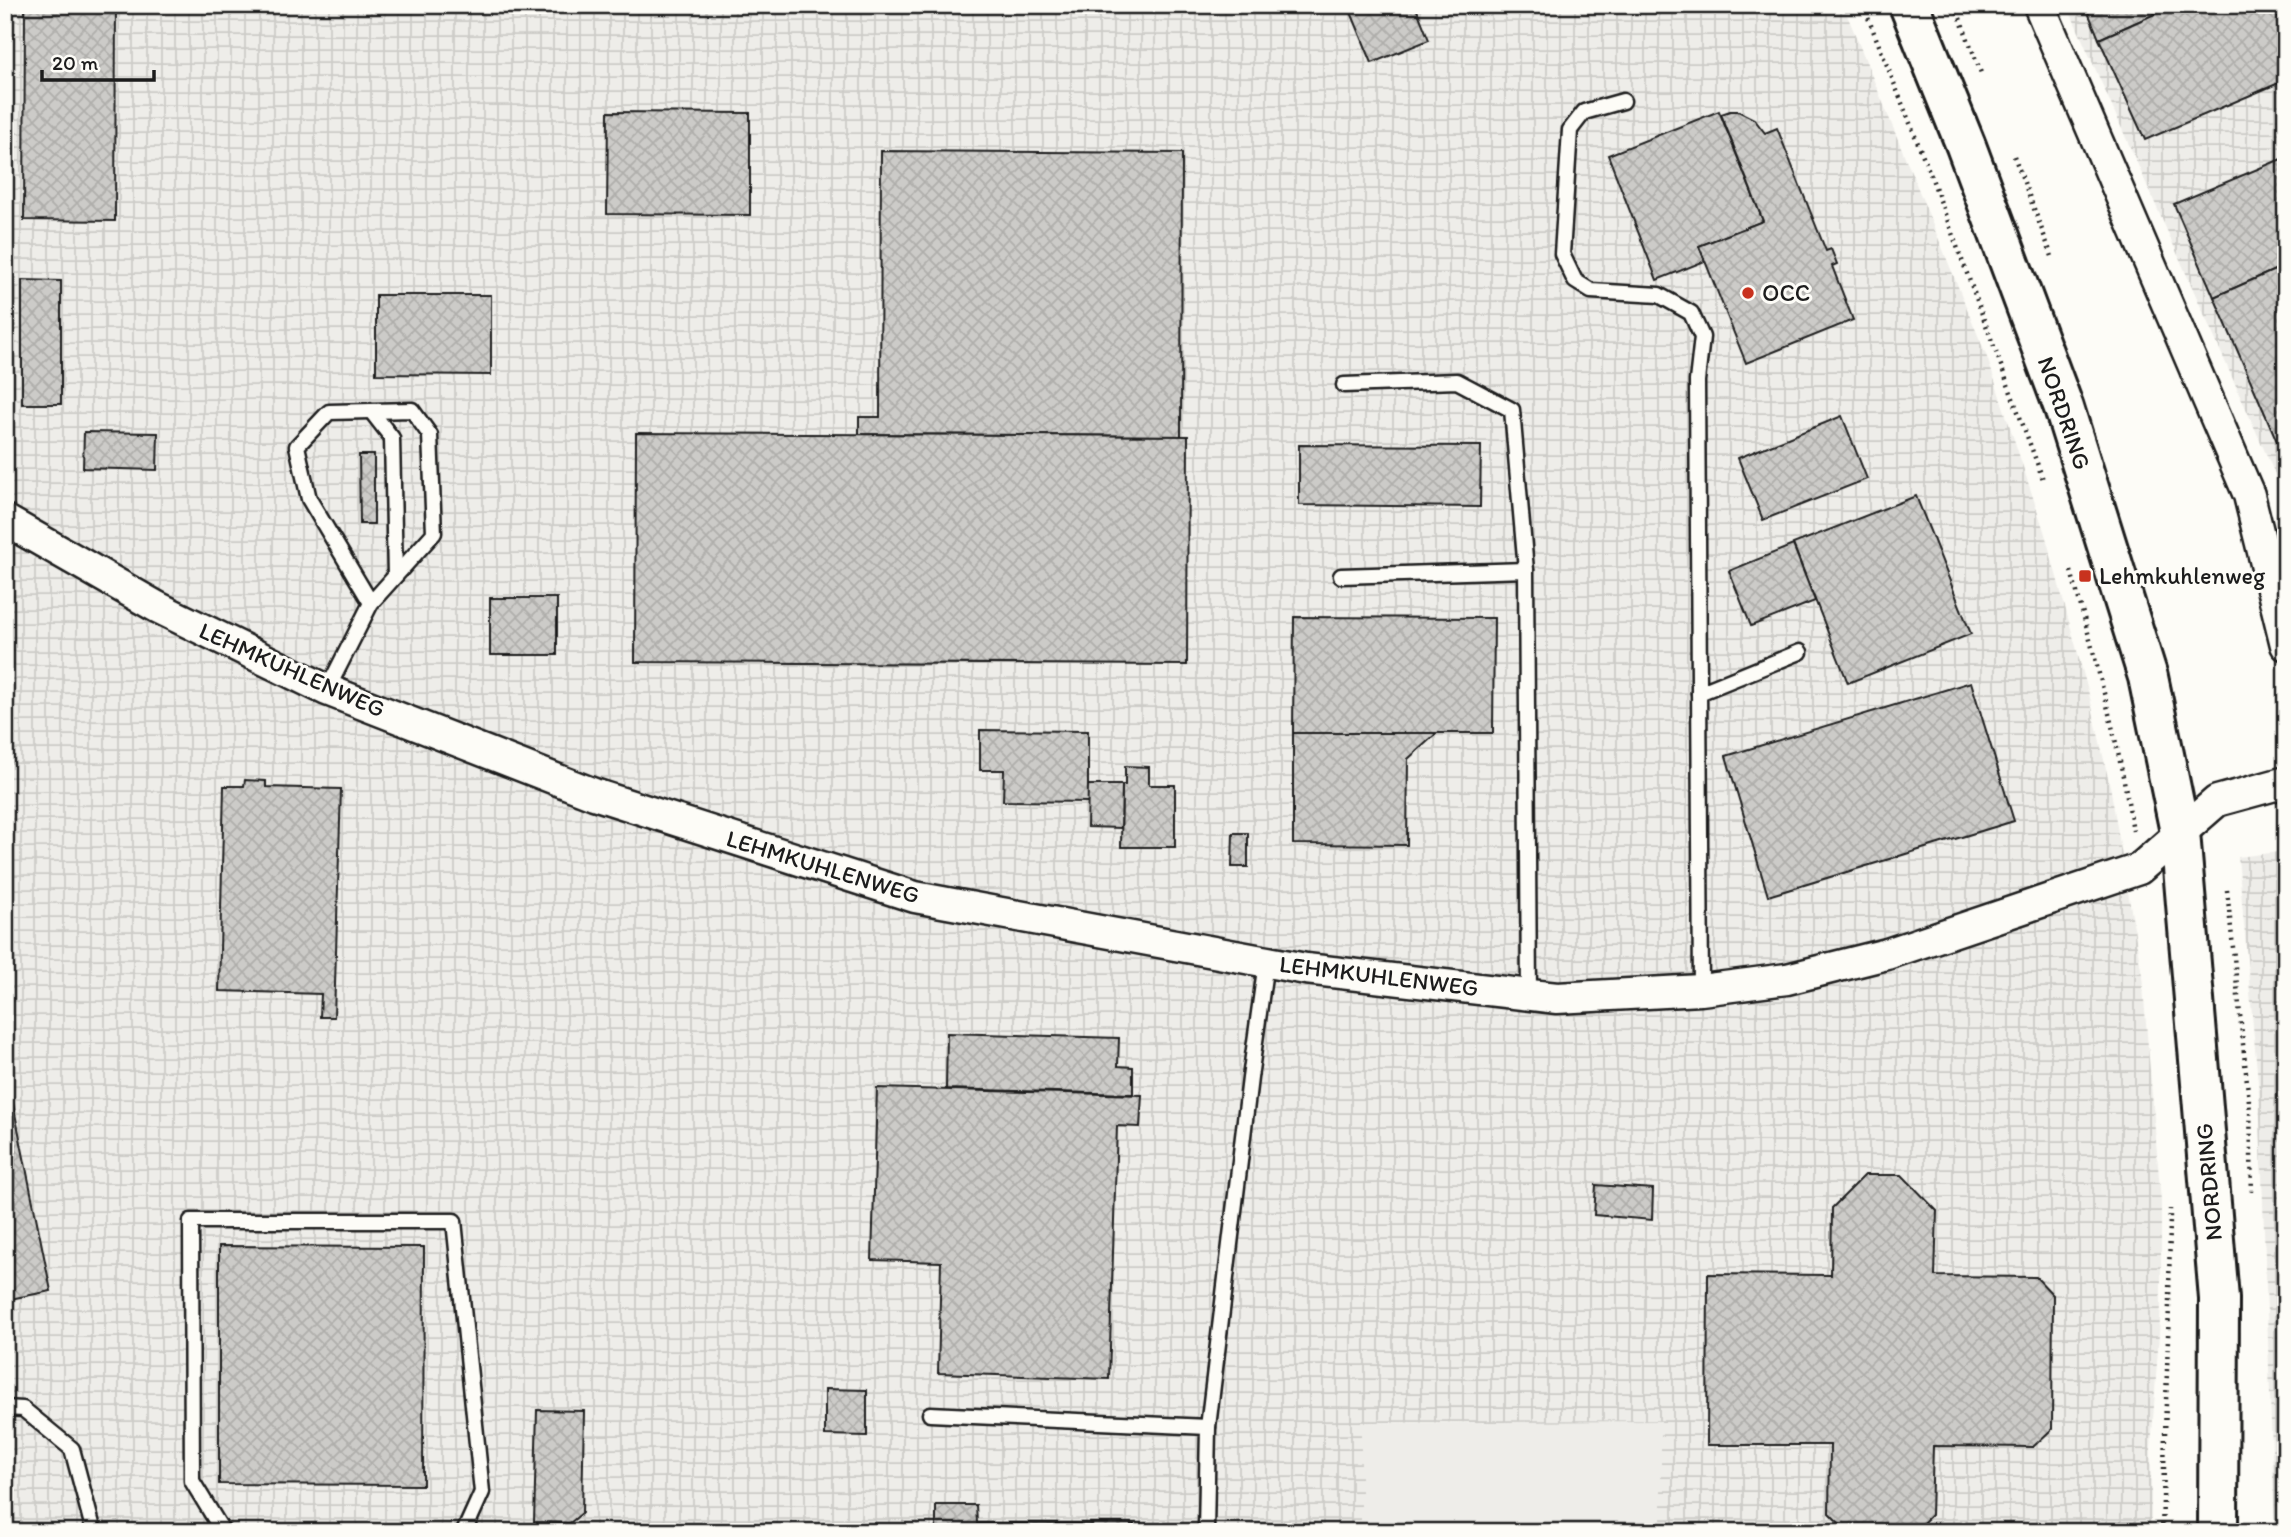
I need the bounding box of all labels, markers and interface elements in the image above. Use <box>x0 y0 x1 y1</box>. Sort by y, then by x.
scale bar <box>42 38 154 82</box>
text: 20 m <box>52 50 99 75</box>
place label: OCC <box>1762 278 1810 307</box>
marker: OCC <box>1740 285 1756 301</box>
street label: NORDRING <box>2032 352 2097 473</box>
place label: Lehmkuhlenweg <box>2099 561 2266 590</box>
marker: Lehmkuhlenweg <box>2077 568 2093 584</box>
street label: LEHMKUHLENWEG <box>195 616 390 724</box>
street label: LEHMKUHLENWEG <box>723 823 923 910</box>
street label: LEHMKUHLENWEG <box>1278 949 1480 1002</box>
street label: NORDRING <box>2189 1122 2228 1242</box>

